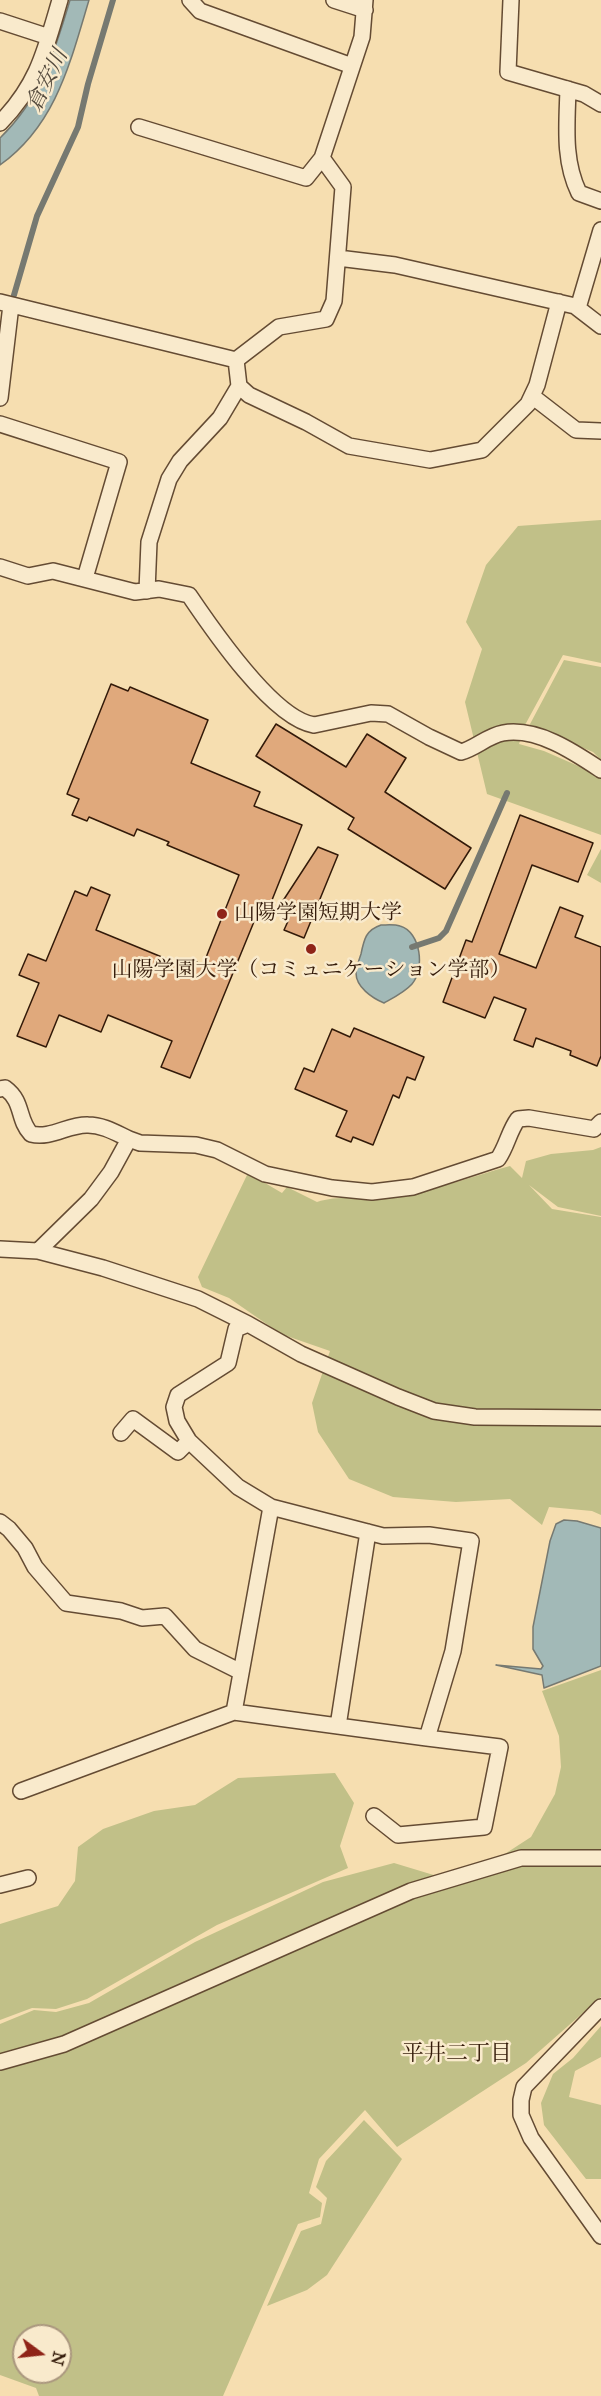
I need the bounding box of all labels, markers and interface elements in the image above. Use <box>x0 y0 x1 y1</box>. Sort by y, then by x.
water label: 倉安川 <box>22 46 74 116</box>
place label: 山陽学園短期大学 <box>234 901 402 927</box>
marker: 山陽学園短期大学 <box>215 907 229 921</box>
marker: 山陽学園大学（コミュニケーション学部） <box>304 942 318 956</box>
place label: 山陽学園大学（コミュニケーション学部） <box>112 958 510 984</box>
district label: 平井二丁目 <box>402 2042 512 2068</box>
north arrow <box>12 2324 72 2384</box>
text: N <box>47 2349 69 2367</box>

